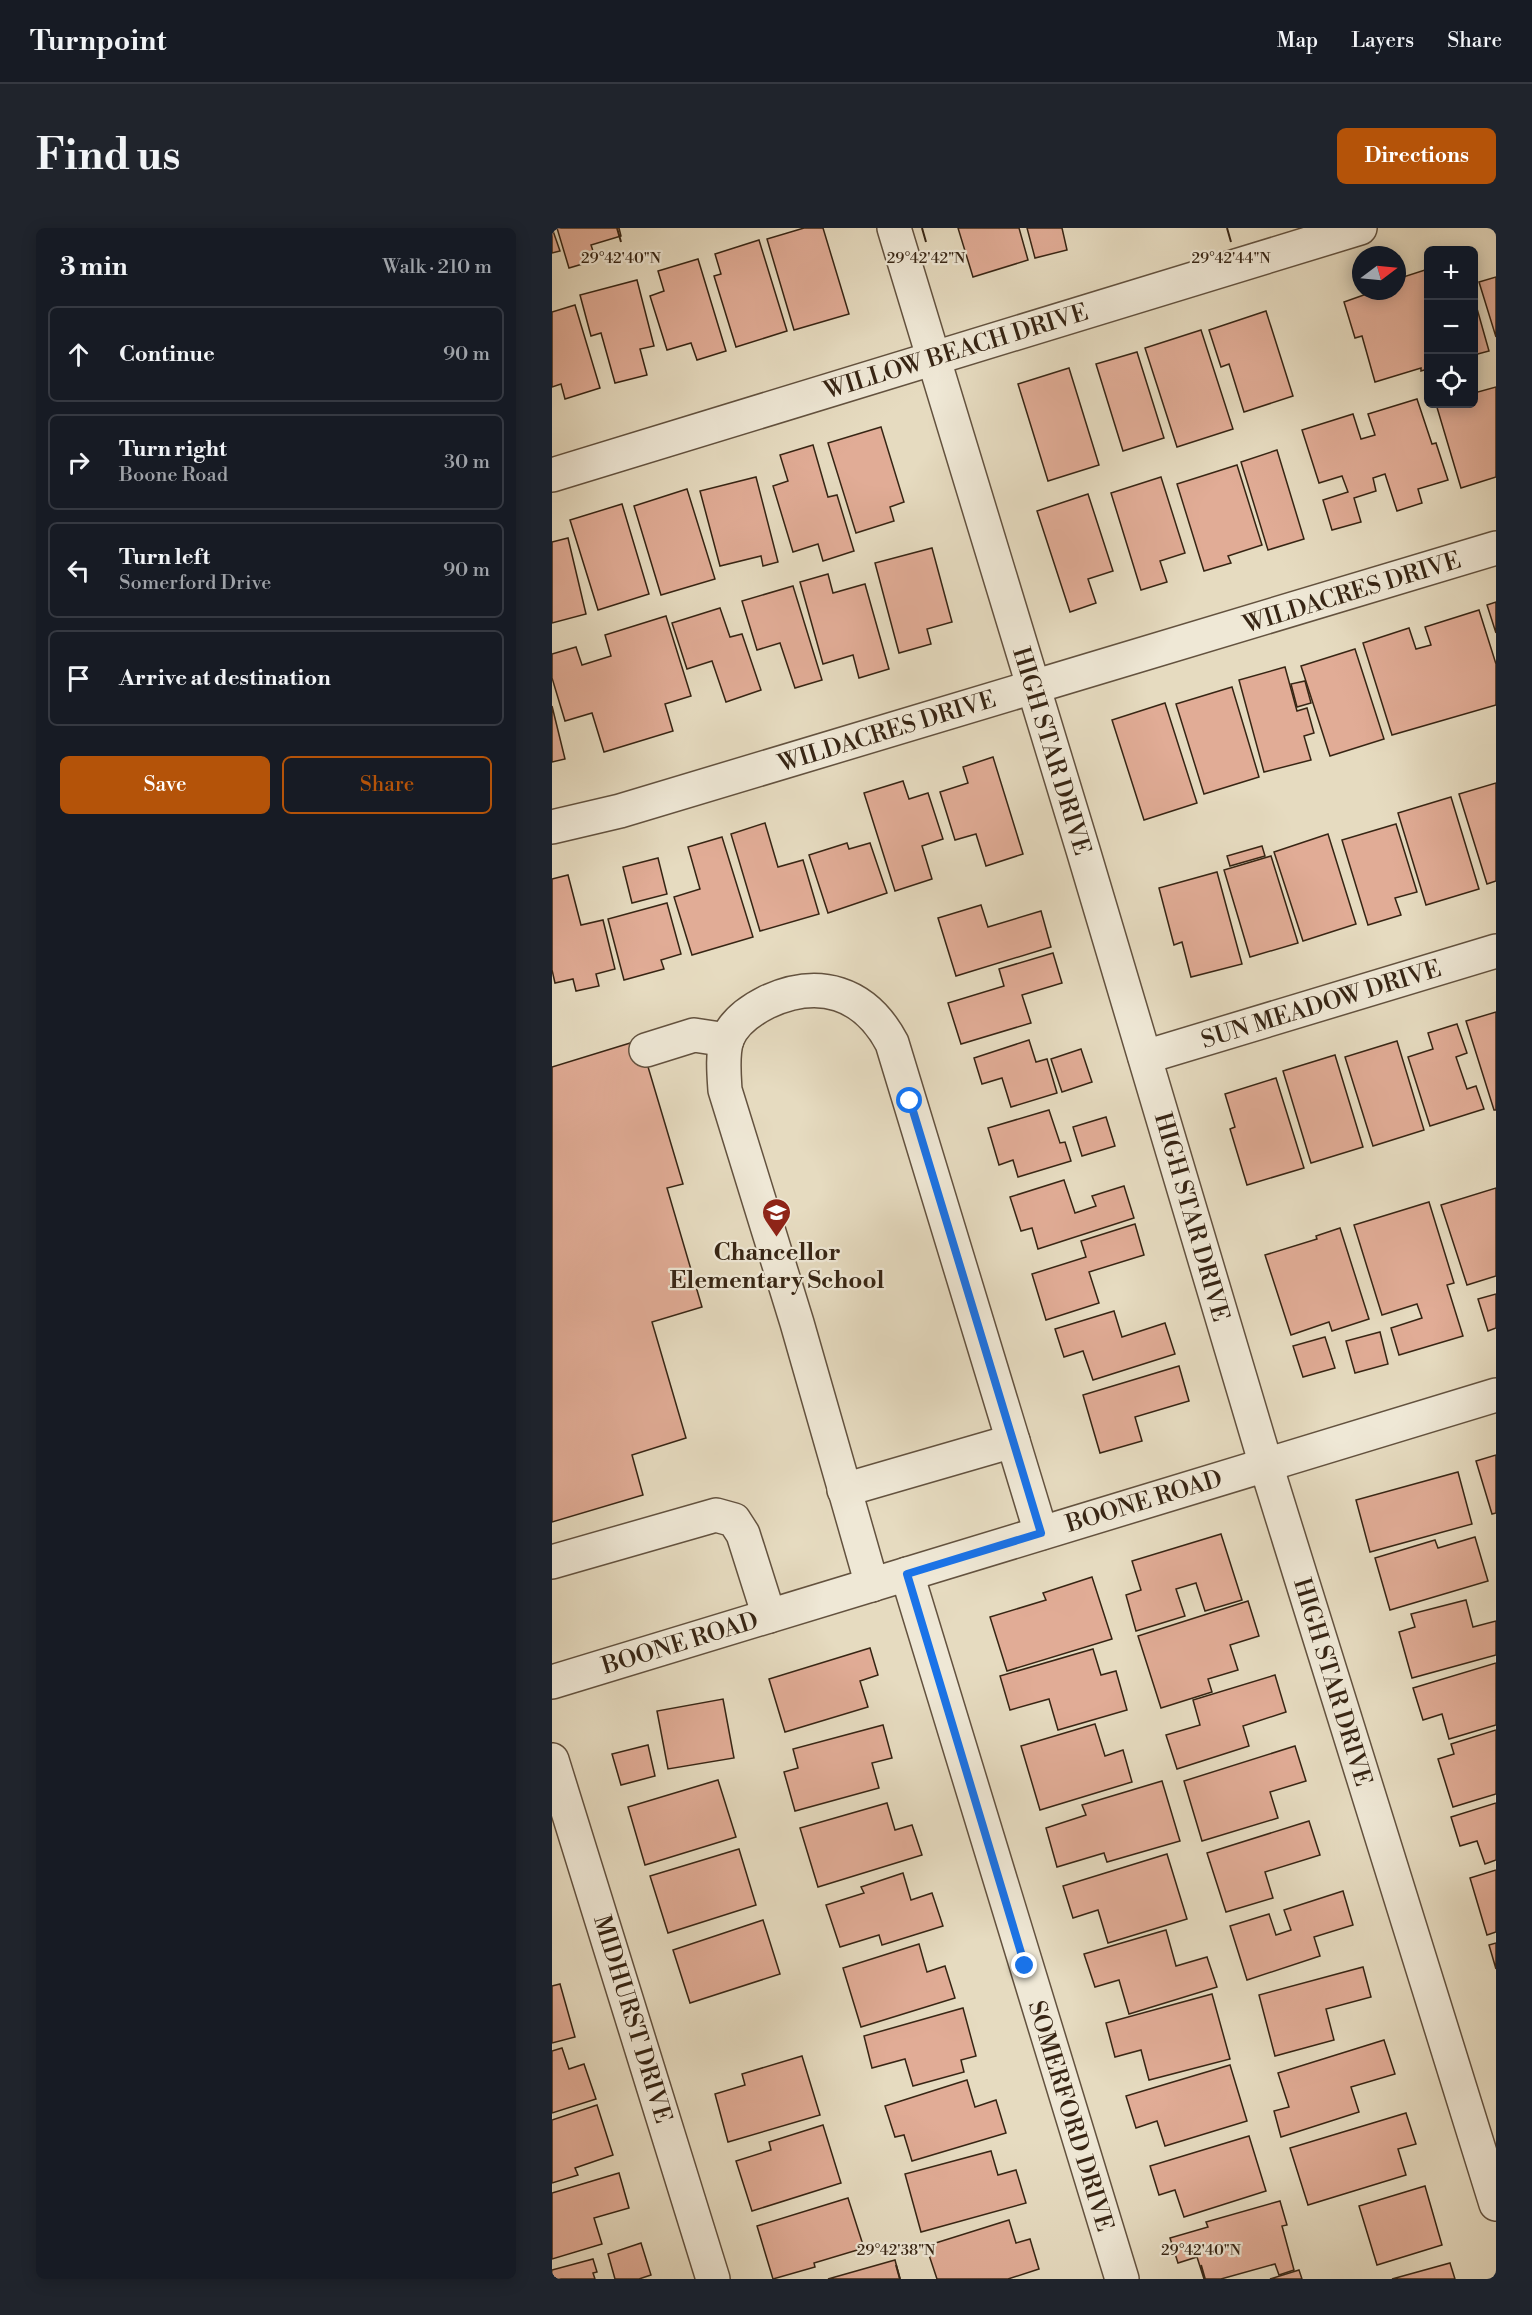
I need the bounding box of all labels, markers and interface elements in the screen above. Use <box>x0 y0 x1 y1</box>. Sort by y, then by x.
text: Turnpoint <box>30 24 166 59</box>
text: Map <box>1277 28 1318 54</box>
text: Layers <box>1351 28 1414 54</box>
text: Share <box>1447 28 1502 54</box>
button: Directions <box>1337 128 1496 184</box>
text: Find us <box>36 130 180 183</box>
north arrow <box>1352 246 1406 300</box>
map controls <box>1424 246 1478 408</box>
button: + <box>1424 246 1478 300</box>
text: 29°42'40"N <box>581 249 661 268</box>
text: 29°42'42"N <box>887 249 965 268</box>
text: 29°42'44"N <box>1191 249 1271 268</box>
text: 3 min <box>60 251 128 283</box>
text: Walk · 210 m <box>383 255 492 280</box>
street label: WILLOW BEACH DRIVE <box>820 297 1092 407</box>
button: − <box>1424 300 1478 354</box>
icon: ahead <box>62 338 95 371</box>
text: Continue <box>119 341 215 368</box>
text: 90 m <box>443 342 490 367</box>
button: locate <box>1424 354 1478 408</box>
text: Turn right <box>119 436 227 463</box>
icon: right <box>62 446 95 479</box>
text: 30 m <box>444 450 490 475</box>
text: Boone Road <box>119 463 228 488</box>
text: Turn left <box>119 544 210 571</box>
street label: WILDACRES DRIVE <box>1239 546 1465 641</box>
icon: left <box>62 554 95 587</box>
text: 90 m <box>443 558 490 583</box>
text: Somerford Drive <box>119 571 271 596</box>
street label: HIGH STAR DRIVE <box>1005 644 1097 859</box>
icon: arrive <box>62 662 95 695</box>
text: Arrive at destination <box>119 665 331 692</box>
street label: WILDACRES DRIVE <box>774 685 1000 780</box>
button: Save <box>60 756 270 814</box>
button: Share <box>282 756 492 814</box>
street label: SUN MEADOW DRIVE <box>1198 954 1445 1056</box>
route start <box>896 1087 922 1113</box>
street label: HIGH STAR DRIVE <box>1147 1109 1235 1325</box>
school or university icon: Chancellor Elementary School <box>761 1196 793 1238</box>
place label: Chancellor Elementary School <box>670 1238 885 1296</box>
street label: BOONE ROAD <box>1061 1464 1226 1540</box>
street label: HIGH STAR DRIVE <box>1286 1575 1378 1790</box>
street label: BOONE ROAD <box>597 1606 762 1682</box>
street label: MIDHURST DRIVE <box>586 1912 678 2127</box>
route end <box>1011 1952 1037 1978</box>
street label: SOMERFORD DRIVE <box>1021 1997 1119 2235</box>
text: 29°42'38"N <box>857 2241 935 2260</box>
text: 29°42'40"N <box>1161 2241 1241 2260</box>

